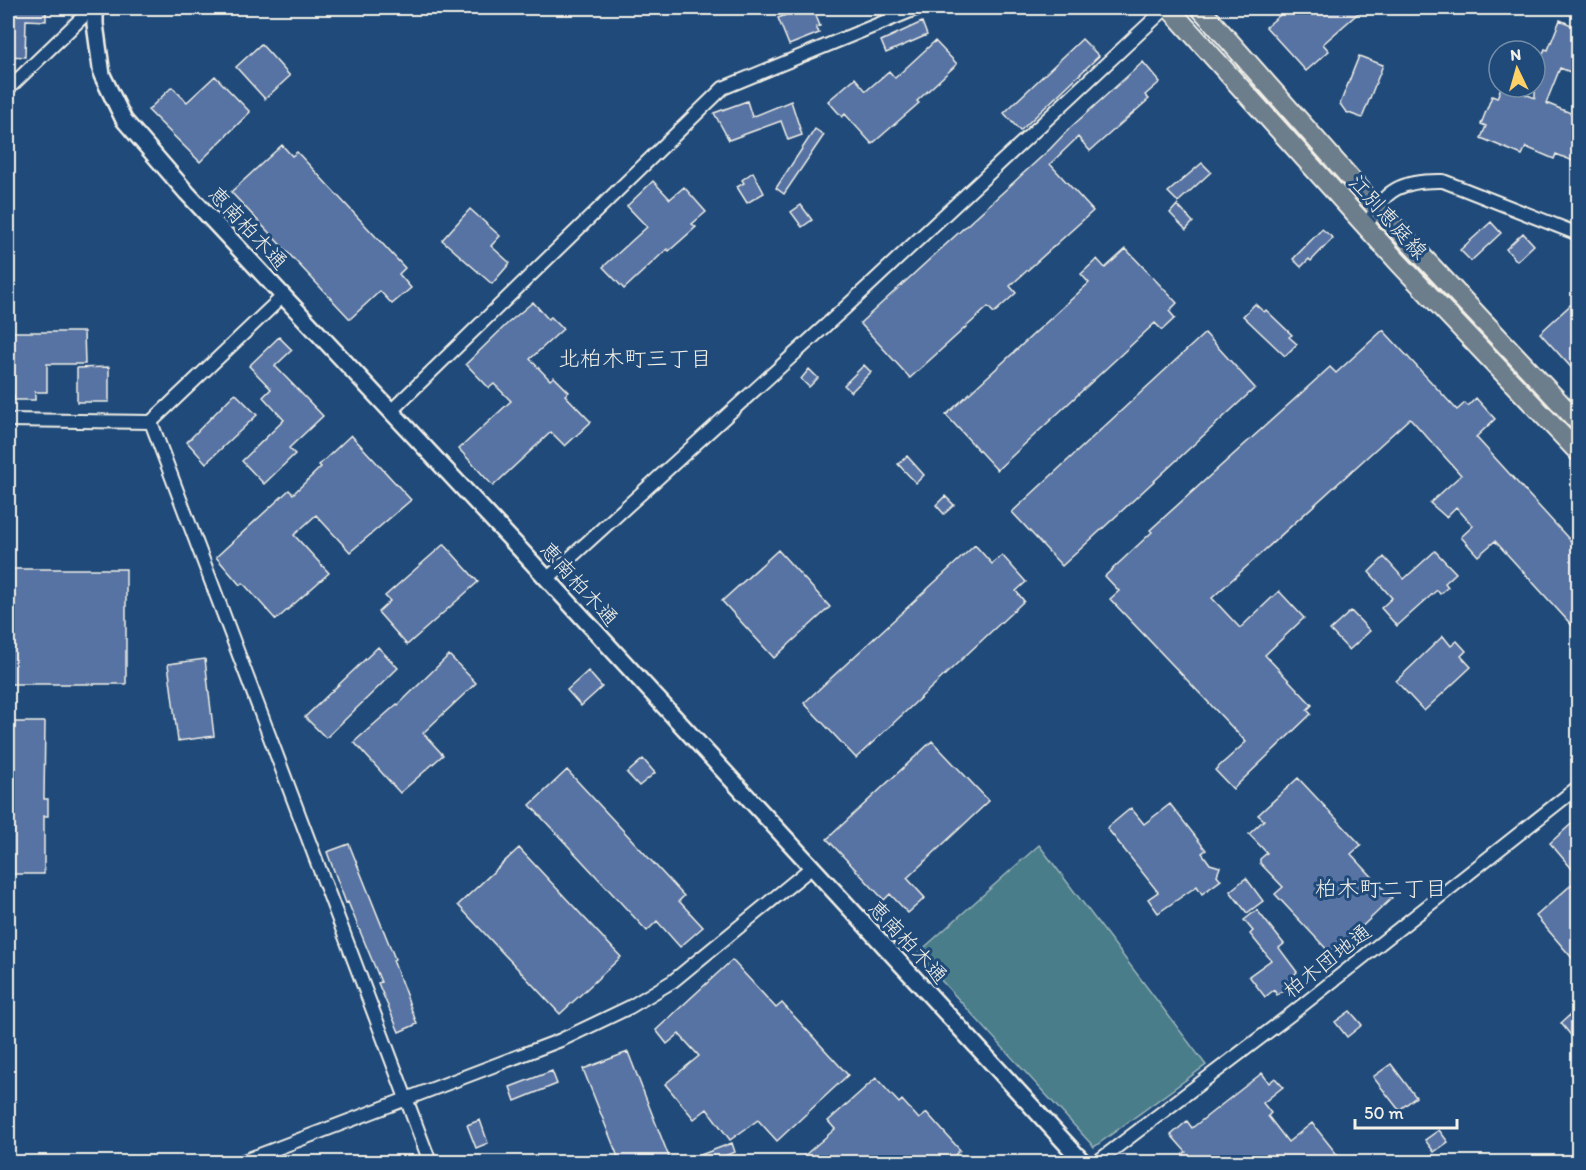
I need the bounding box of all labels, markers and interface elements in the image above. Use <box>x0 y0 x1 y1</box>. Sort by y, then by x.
north arrow <box>1487 39 1547 99</box>
text: N <box>1510 45 1522 64</box>
street label: 江別恵庭線 <box>1344 169 1433 264</box>
street label: 恵南柏木通 <box>203 181 293 275</box>
district label: 北柏木町三丁目 <box>558 345 712 372</box>
street label: 恵南柏木通 <box>535 536 624 631</box>
district label: 柏木町二丁目 <box>1315 875 1447 902</box>
street label: 恵南柏木通 <box>863 895 953 989</box>
street label: 柏木団地通 <box>1278 918 1376 1003</box>
scale bar <box>1355 1092 1457 1130</box>
text: 50 m <box>1364 1102 1404 1124</box>

